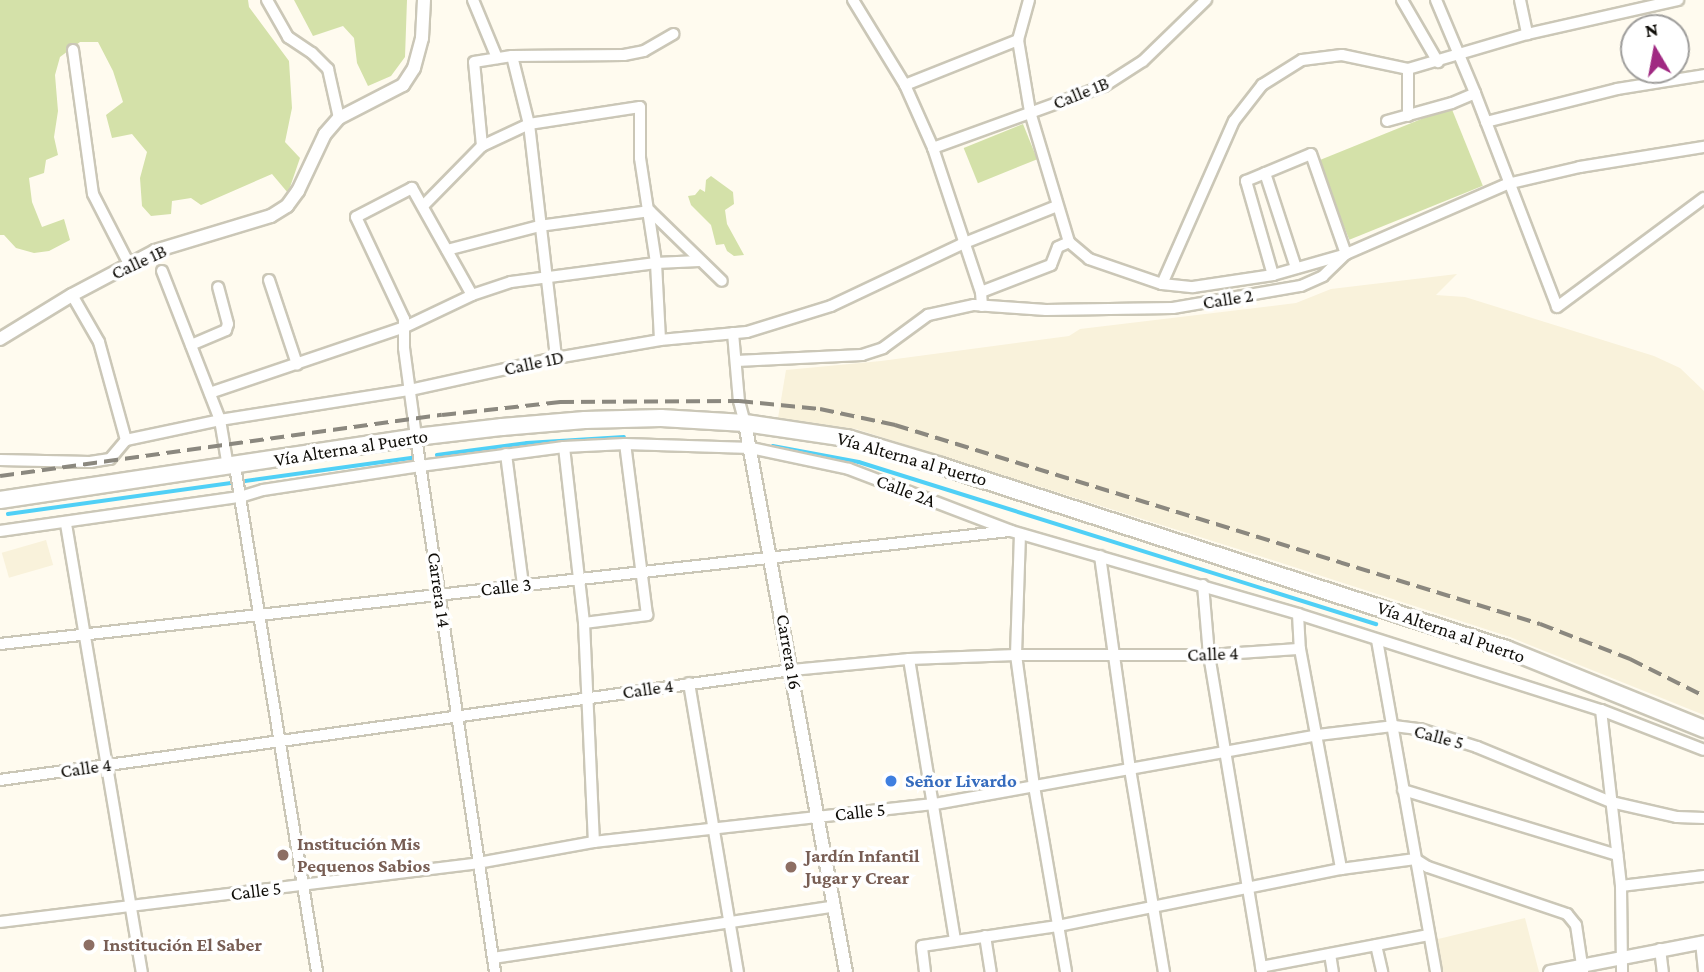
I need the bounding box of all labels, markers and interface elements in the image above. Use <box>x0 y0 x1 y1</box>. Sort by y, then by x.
north arrow <box>1620 14 1690 84</box>
text: N <box>1643 18 1660 41</box>
street label: Calle 1B <box>1050 71 1112 115</box>
street label: Calle 1B <box>108 239 170 285</box>
street label: Calle 2 <box>1201 284 1255 314</box>
street label: Calle 1D <box>502 346 566 380</box>
street label: Vía Alterna al Puerto <box>273 425 429 471</box>
street label: Vía Alterna al Puerto <box>834 427 990 491</box>
street label: Calle 2A <box>873 469 939 513</box>
street label: Carrera 14 <box>422 551 456 629</box>
street label: Calle 3 <box>480 573 532 601</box>
street label: Vía Alterna al Puerto <box>1374 596 1528 668</box>
street label: Carrera 16 <box>771 613 807 691</box>
street label: Calle 4 <box>1187 642 1239 666</box>
street label: Calle 4 <box>621 674 675 704</box>
street label: Calle 5 <box>1412 719 1466 755</box>
street label: Calle 4 <box>59 753 113 783</box>
place label: Señor Livardo <box>905 770 1017 792</box>
marker: Señor Livardo <box>883 773 899 789</box>
street label: Calle 5 <box>834 798 886 826</box>
place label: Institución Mis Pequenos Sabios <box>297 833 430 877</box>
place label: Jardín Infantil Jugar y Crear <box>805 845 919 889</box>
marker: Institución Mis Pequenos Sabios <box>275 847 291 863</box>
marker: Jardín Infantil Jugar y Crear <box>783 859 799 875</box>
street label: Calle 5 <box>229 877 283 905</box>
place label: Institución El Saber <box>103 934 262 956</box>
marker: Institución El Saber <box>81 937 97 953</box>

